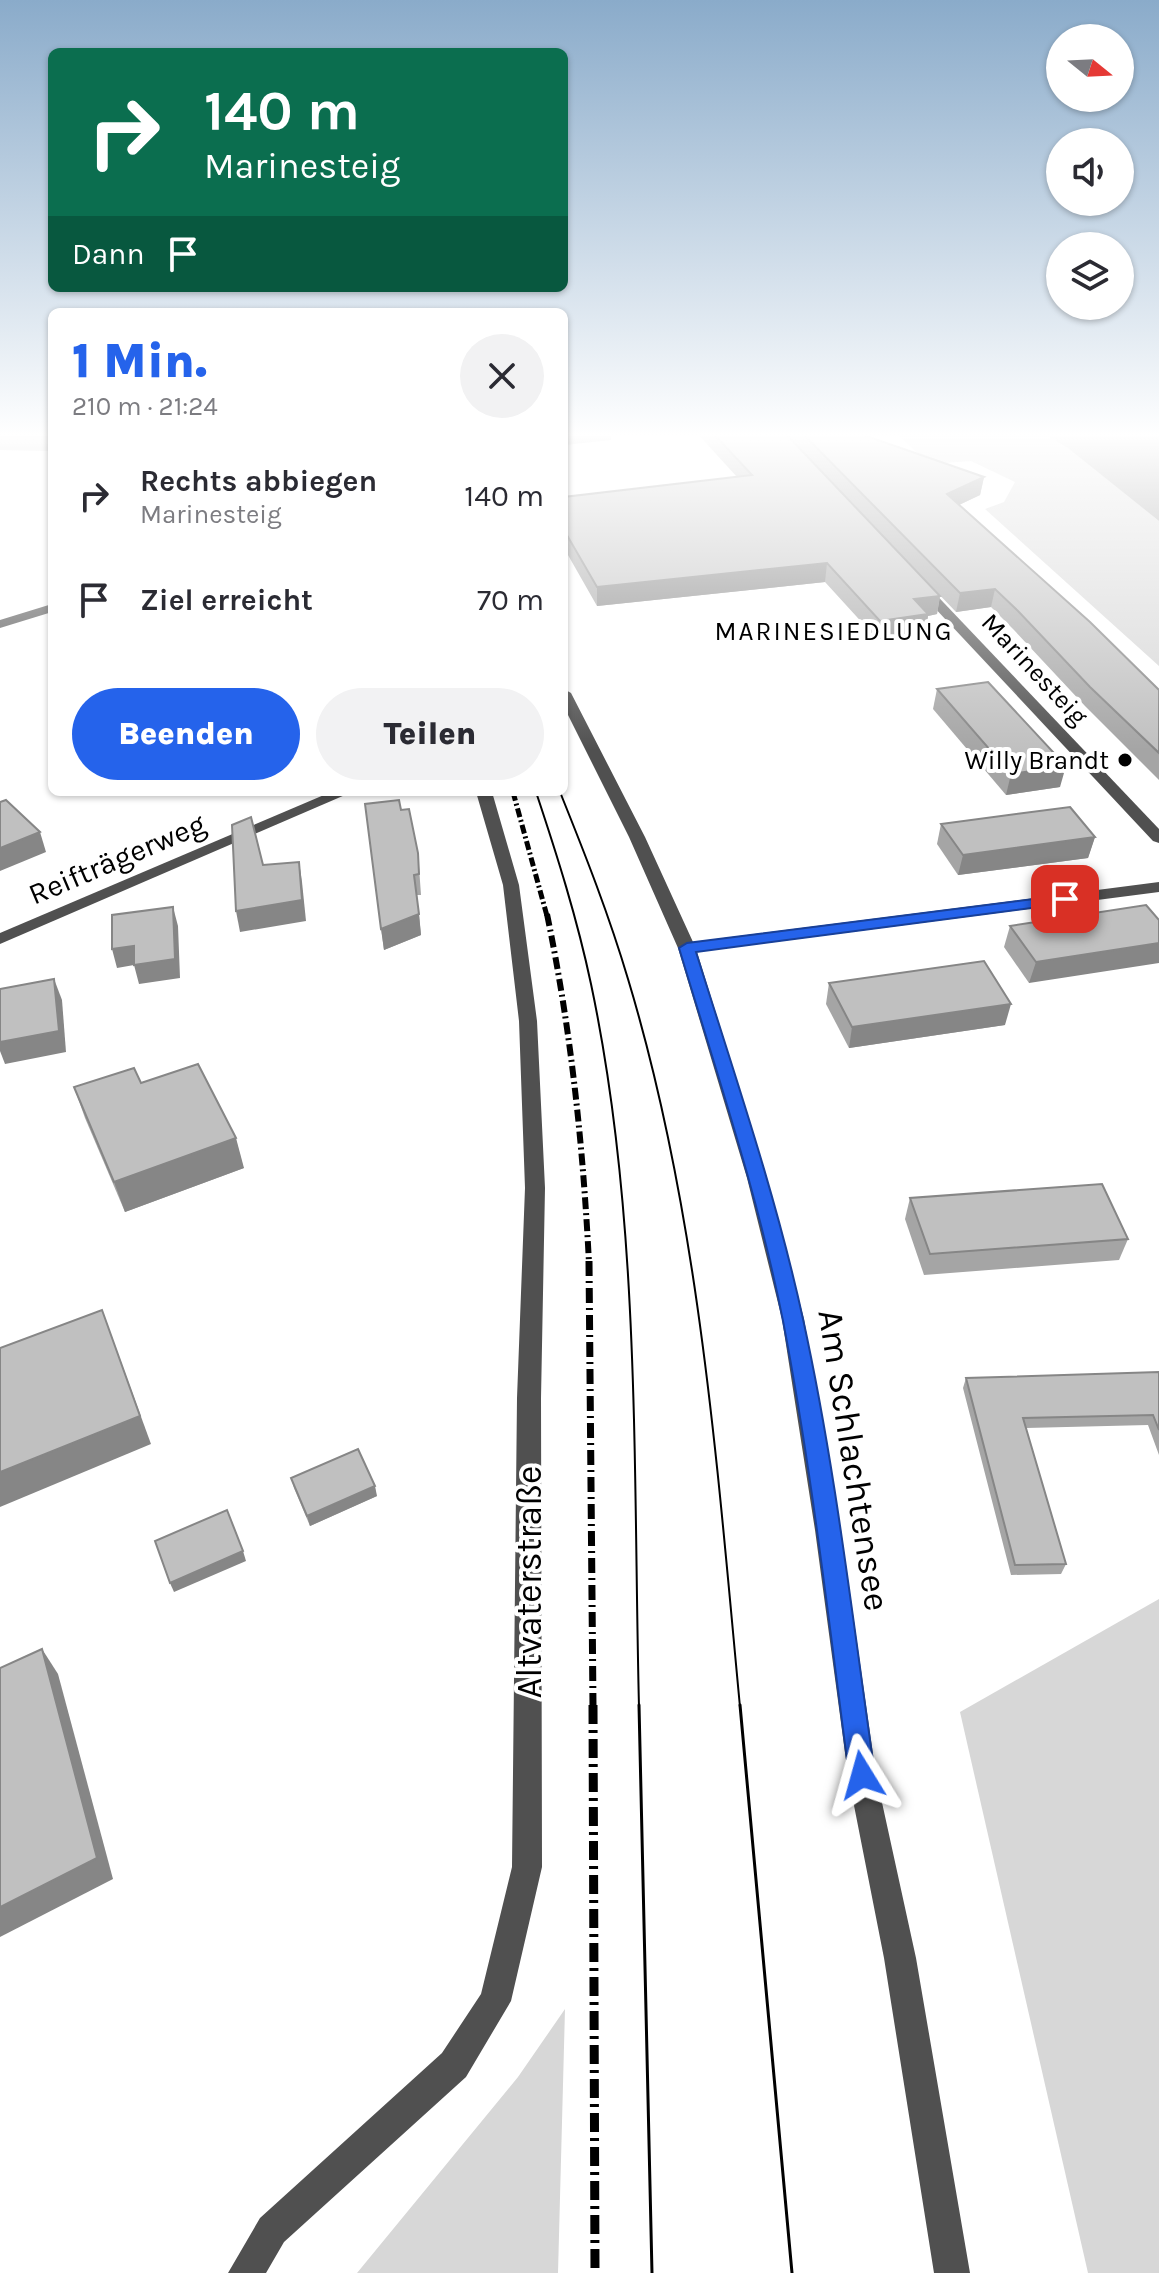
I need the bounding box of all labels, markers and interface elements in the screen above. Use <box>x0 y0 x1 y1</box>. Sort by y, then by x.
north arrow <box>1046 24 1134 112</box>
map controls <box>1046 24 1134 320</box>
text: 140 m <box>204 78 360 143</box>
icon: right <box>72 80 176 184</box>
button: sound <box>1046 128 1134 216</box>
text: Marinesteig <box>204 145 400 187</box>
icon: arrive <box>161 232 205 276</box>
button: layers <box>1046 232 1134 320</box>
text: Dann <box>72 236 145 272</box>
text: 1 Min. <box>72 333 207 389</box>
button: close <box>460 334 544 418</box>
text: 210 m · 21:24 <box>72 391 218 422</box>
text: Rechts abbiegen <box>140 463 377 499</box>
icon: right <box>72 474 116 518</box>
text: 140 m <box>464 478 544 514</box>
text: Marinesteig <box>140 499 282 530</box>
icon: arrive <box>72 578 116 622</box>
text: Ziel erreicht <box>140 582 313 618</box>
text: 70 m <box>477 582 544 618</box>
street label: Marinesteig <box>975 607 1095 732</box>
district label: MARINESIEDLUNG <box>715 616 954 647</box>
button: Beenden <box>72 688 300 780</box>
button: Teilen <box>316 688 544 780</box>
place label: Willy Brandt <box>964 745 1109 776</box>
marker: Willy Brandt <box>1116 751 1134 769</box>
street label: Reifträgerweg <box>23 806 211 912</box>
pin <box>1031 865 1099 933</box>
icon: arrive <box>1043 877 1087 921</box>
street label: Am Schlachtensee <box>809 1306 899 1614</box>
street label: Altvaterstraße <box>508 1465 550 1699</box>
position arrow <box>820 1733 904 1817</box>

